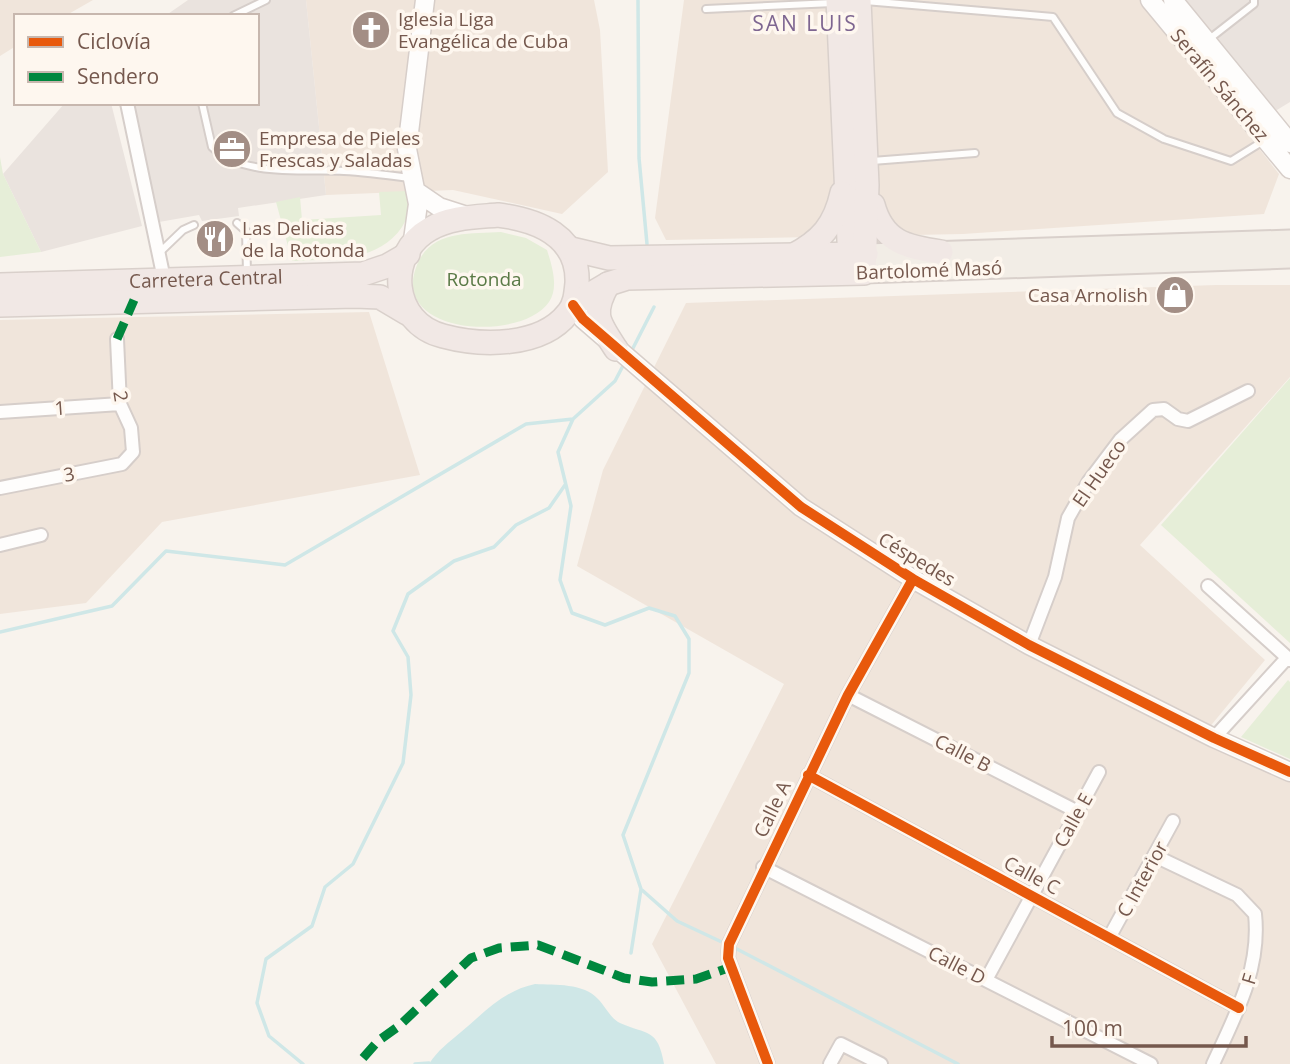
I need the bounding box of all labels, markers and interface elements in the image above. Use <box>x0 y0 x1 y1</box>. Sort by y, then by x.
place label: Iglesia Liga Evangélica de Cuba <box>398 6 568 54</box>
church icon: Iglesia Liga Evangélica de Cuba <box>350 9 392 51</box>
district label: SAN LUIS <box>752 9 858 37</box>
legend <box>14 14 259 105</box>
street label: Serafín Sánchez <box>1165 23 1275 147</box>
text: Ciclovía <box>77 27 151 55</box>
text: Sendero <box>77 62 159 90</box>
place label: Empresa de Pieles Frescas y Saladas <box>259 125 420 173</box>
office icon: Empresa de Pieles Frescas y Saladas <box>211 128 253 170</box>
place label: Las Delicias de la Rotonda <box>242 215 365 263</box>
restaurant icon: Las Delicias de la Rotonda <box>194 218 236 260</box>
street label: Bartolomé Masó <box>855 254 1003 286</box>
street label: Carretera Central <box>129 263 283 294</box>
park label: Rotonda <box>446 266 522 292</box>
shop icon: Casa Arnolish <box>1154 274 1196 316</box>
place label: Casa Arnolish <box>1028 282 1148 308</box>
street label: 2 <box>107 389 135 403</box>
street label: 1 <box>54 395 66 421</box>
street label: El Hueco <box>1066 434 1132 512</box>
street label: 3 <box>61 460 77 488</box>
street label: Céspedes <box>874 526 960 592</box>
street label: Calle B <box>930 728 996 778</box>
street label: Calle A <box>747 776 797 842</box>
street label: Calle E <box>1048 788 1098 852</box>
street label: C Interior <box>1110 836 1174 922</box>
street label: Calle C <box>1000 850 1064 901</box>
street label: Calle D <box>924 939 990 991</box>
street label: F <box>1235 970 1263 987</box>
scale bar <box>1052 1004 1246 1048</box>
text: 100 m <box>1062 1014 1123 1042</box>

